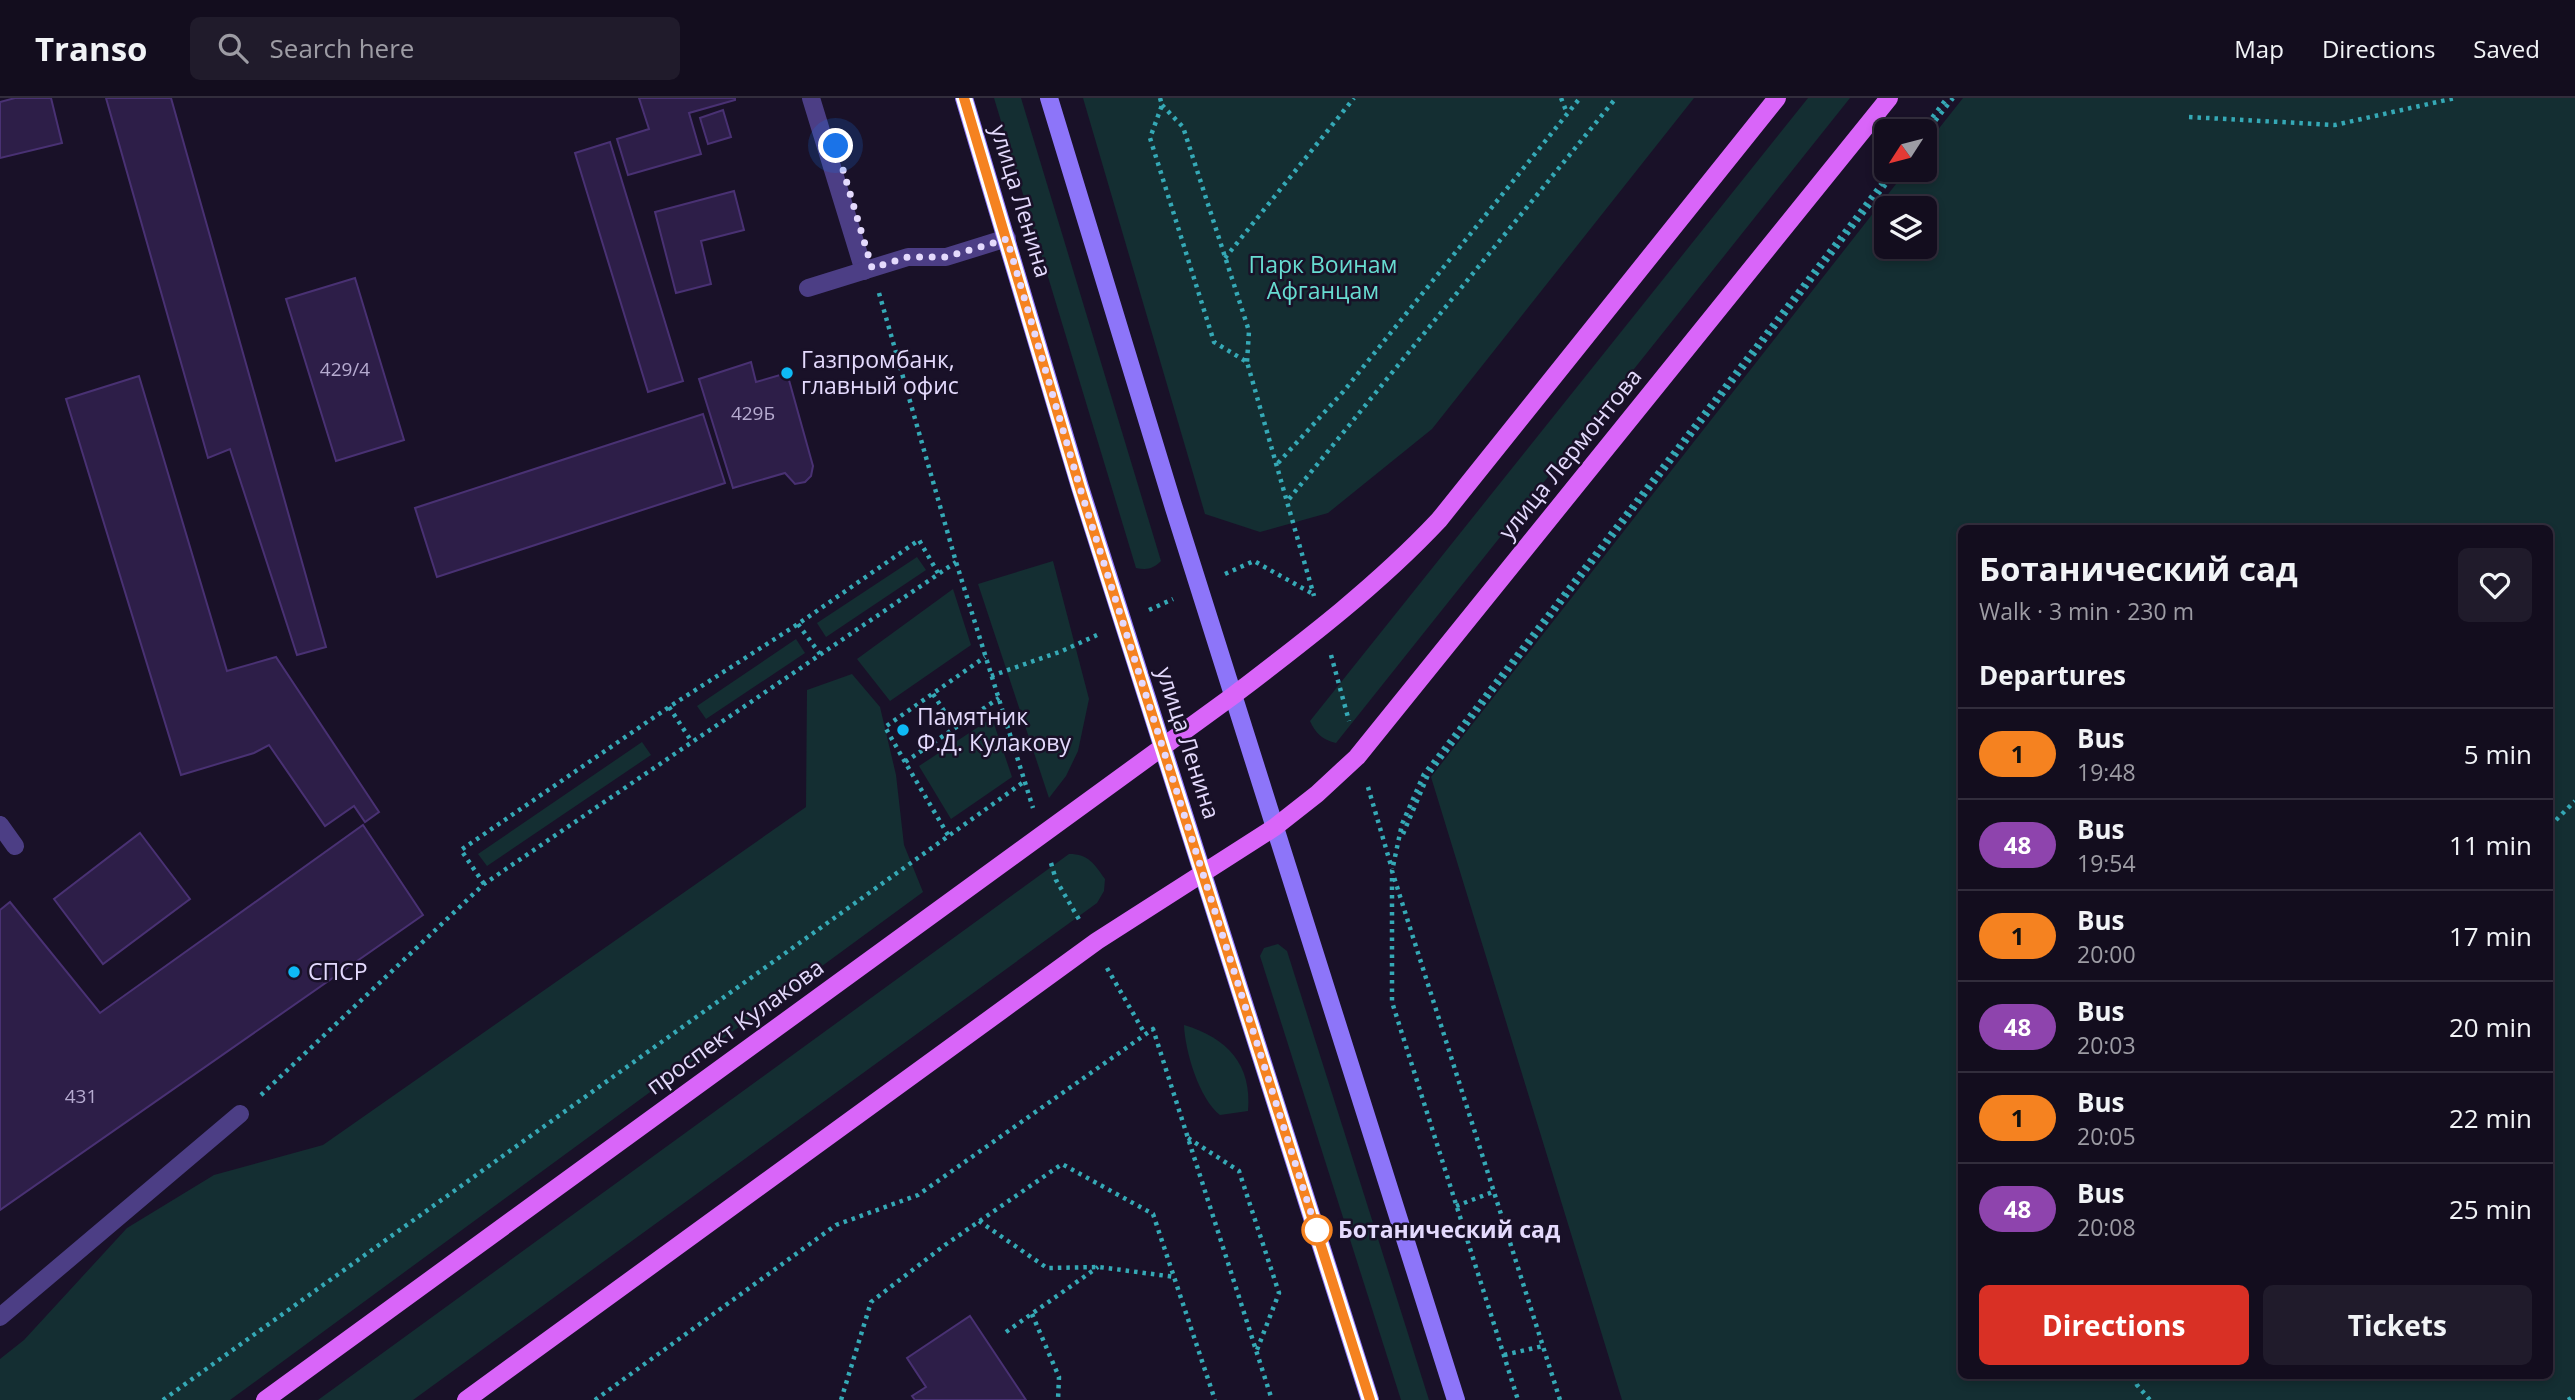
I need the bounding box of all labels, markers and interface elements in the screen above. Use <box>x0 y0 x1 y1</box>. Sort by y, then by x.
search box <box>190 17 680 80</box>
text: Transo <box>35 26 148 71</box>
icon: search <box>214 29 252 67</box>
text: Search here <box>270 30 414 66</box>
text: Map <box>2234 32 2284 65</box>
text: Directions <box>2322 32 2435 65</box>
text: Saved <box>2473 32 2540 65</box>
north arrow <box>1874 119 1937 182</box>
map controls <box>1874 119 1937 259</box>
street label: улица Ленина <box>984 120 1060 281</box>
your location <box>818 128 853 163</box>
button: layers <box>1874 196 1937 259</box>
park label: Парк Воинам Афганцам <box>1249 248 1397 306</box>
place label: Газпромбанк, главный офис <box>801 343 959 401</box>
house number: 429/4 <box>320 356 370 382</box>
street label: улица Лермонтова <box>1490 361 1648 546</box>
marker: Газпромбанк, главный офис <box>779 365 795 381</box>
house number: 429Б <box>731 400 775 426</box>
text: Ботанический сад <box>1979 546 2298 591</box>
button: heart <box>2458 548 2532 622</box>
text: Walk · 3 min · 230 m <box>1979 595 2194 627</box>
text: Departures <box>1979 657 2126 693</box>
street label: улица Ленина <box>1149 663 1229 823</box>
place label: Памятник Ф.Д. Кулакову <box>917 700 1072 758</box>
text: Bus <box>2077 720 2124 756</box>
marker: Памятник Ф.Д. Кулакову <box>895 722 911 738</box>
text: 5 min <box>2464 736 2532 772</box>
text: 1 <box>2011 737 2024 770</box>
text: 19:48 <box>2077 756 2136 788</box>
text: Bus <box>2077 811 2124 847</box>
text: 11 min <box>2449 827 2532 863</box>
text: 48 <box>2004 828 2031 861</box>
text: 19:54 <box>2077 847 2136 879</box>
text: Bus <box>2077 902 2124 938</box>
text: 17 min <box>2449 918 2532 954</box>
text: 1 <box>2011 919 2024 952</box>
text: 20:00 <box>2077 938 2136 970</box>
street label: проспект Кулакова <box>639 951 830 1102</box>
place label: СПСР <box>308 955 368 987</box>
marker: СПСР <box>286 964 302 980</box>
text: Bus <box>2077 993 2124 1029</box>
text: 20 min <box>2449 1009 2532 1045</box>
text: 48 <box>2004 1010 2031 1043</box>
text: 20:03 <box>2077 1029 2136 1061</box>
house number: 431 <box>65 1083 97 1109</box>
text: Bus <box>2077 1084 2124 1120</box>
text: 22 min <box>2449 1100 2532 1136</box>
text: 1 <box>2011 1101 2024 1134</box>
text: 20:05 <box>2077 1120 2136 1152</box>
text: Bus <box>2077 1175 2124 1211</box>
text: 25 min <box>2449 1191 2532 1227</box>
text: 48 <box>2004 1192 2031 1225</box>
text: 20:08 <box>2077 1211 2136 1243</box>
place label: Ботанический сад <box>1338 1213 1560 1245</box>
marker: Ботанический сад <box>1302 1215 1332 1245</box>
button: Directions <box>1979 1285 2249 1365</box>
button: Tickets <box>2263 1285 2532 1365</box>

